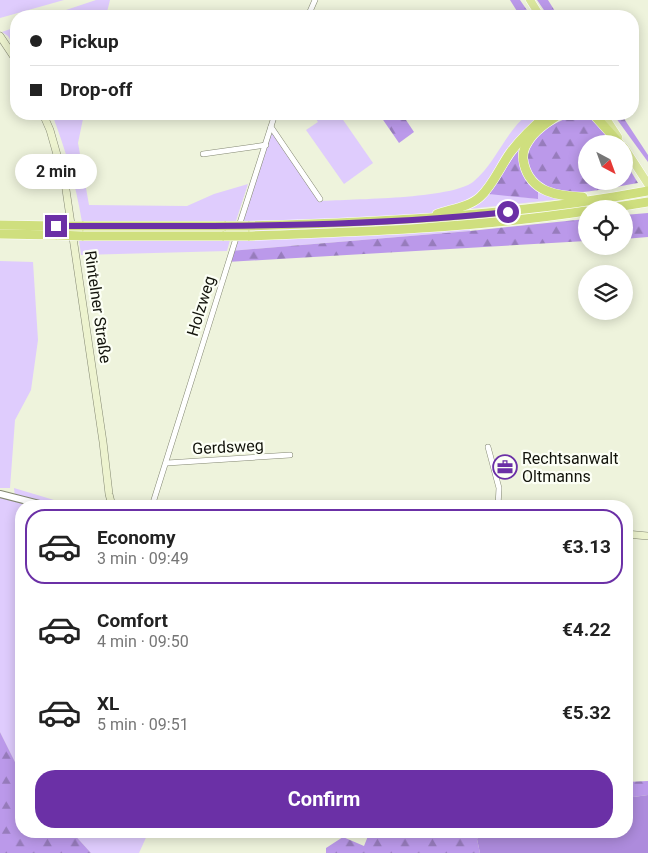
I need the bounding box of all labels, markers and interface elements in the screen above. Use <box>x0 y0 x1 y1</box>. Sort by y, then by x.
text: Pickup <box>60 30 119 53</box>
text: Drop-off <box>60 78 132 101</box>
north arrow <box>578 135 632 190</box>
map controls <box>578 135 633 320</box>
callout: 2 min <box>15 154 97 188</box>
text: 2 min <box>36 162 76 181</box>
button: locate <box>578 200 633 255</box>
route start <box>497 201 519 223</box>
route end <box>45 215 67 237</box>
street label: Rintelner Straße <box>81 250 115 364</box>
button: layers <box>578 265 633 320</box>
street label: Holzweg <box>183 274 219 338</box>
street label: Gerdsweg <box>192 436 264 458</box>
place label: Rechtsanwalt Oltmanns <box>522 449 618 486</box>
office icon: Rechtsanwalt Oltmanns <box>492 454 518 480</box>
icon: car <box>37 524 82 569</box>
text: Economy <box>97 526 176 549</box>
text: €3.13 <box>562 535 611 558</box>
text: 3 min · 09:49 <box>97 549 189 568</box>
icon: car <box>37 607 82 652</box>
text: Comfort <box>97 609 168 632</box>
text: €4.22 <box>562 618 611 641</box>
text: 4 min · 09:50 <box>97 632 189 651</box>
icon: car <box>37 690 82 735</box>
text: XL <box>97 692 119 715</box>
text: €5.32 <box>562 701 611 724</box>
text: 5 min · 09:51 <box>97 715 189 734</box>
button: Confirm <box>35 770 613 828</box>

